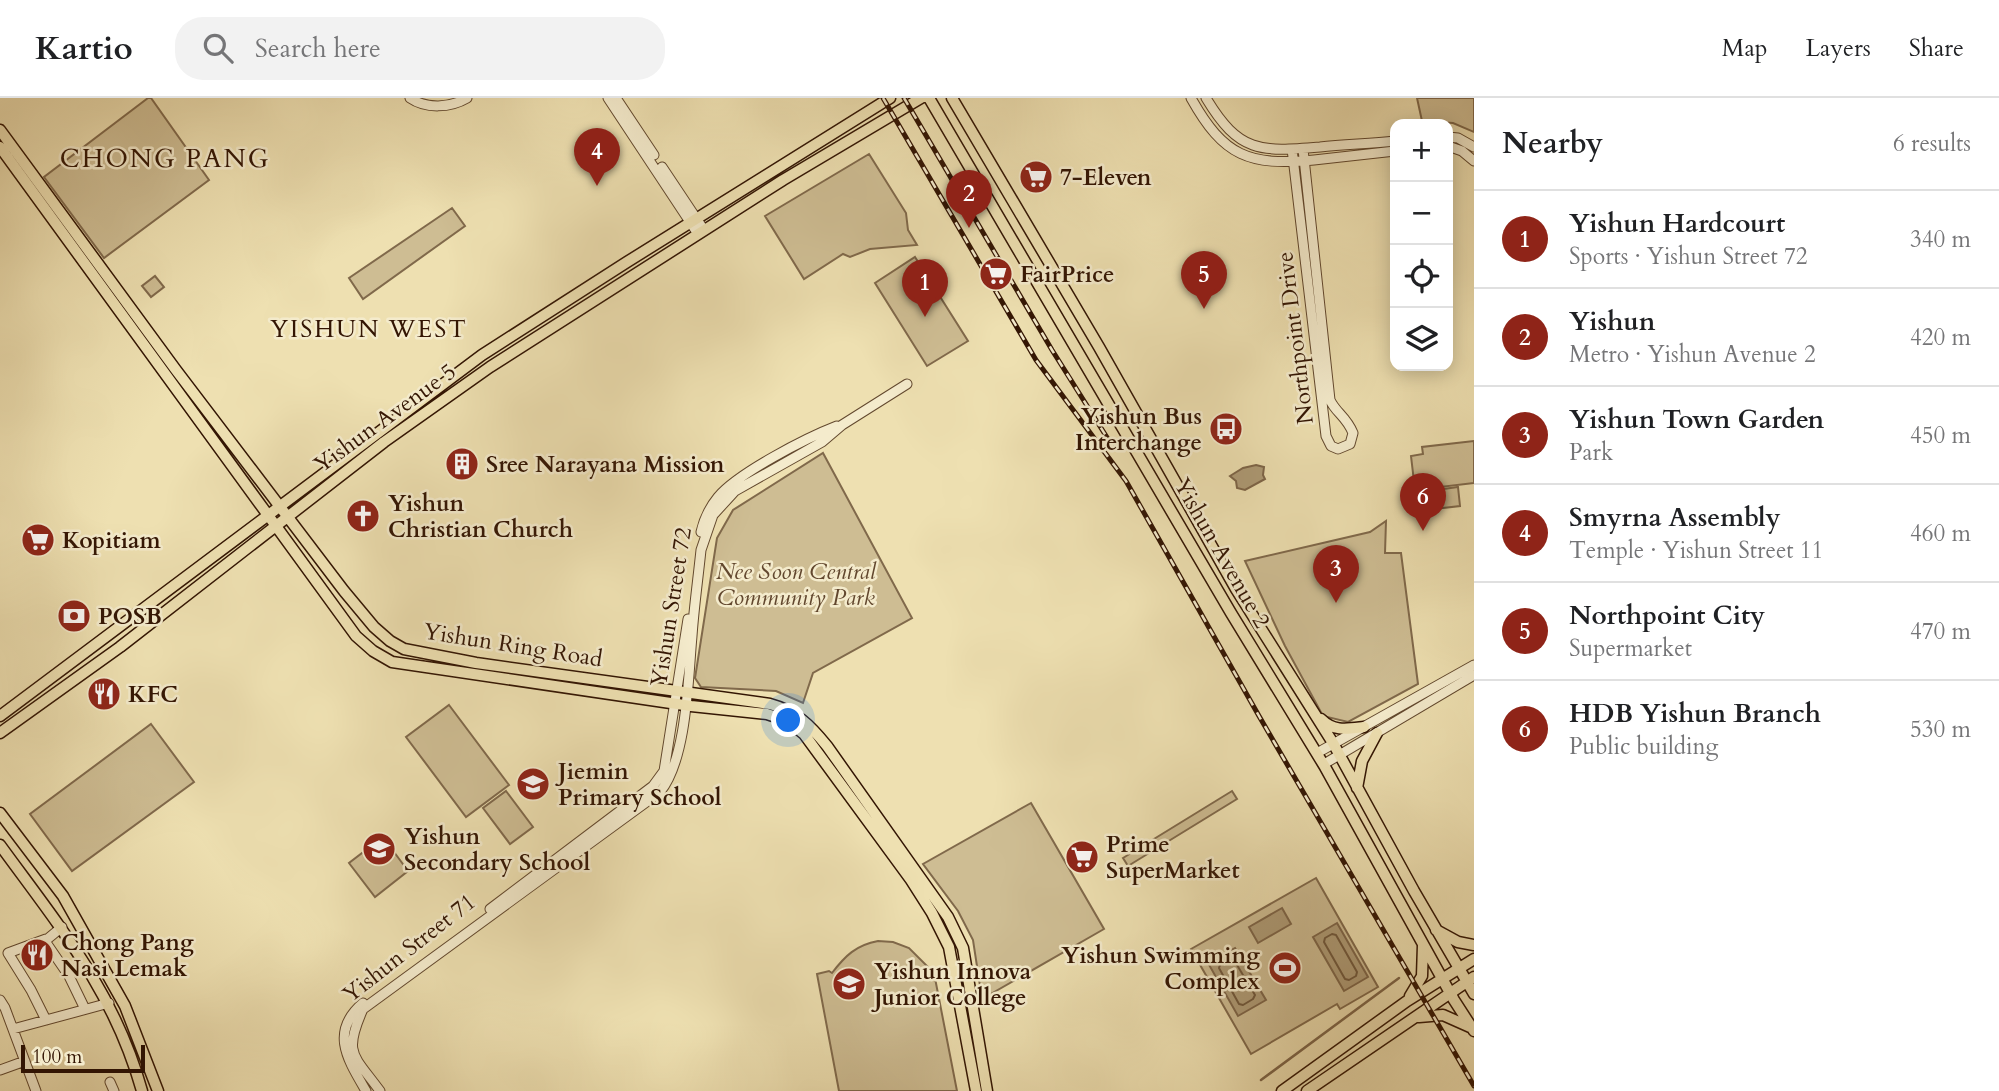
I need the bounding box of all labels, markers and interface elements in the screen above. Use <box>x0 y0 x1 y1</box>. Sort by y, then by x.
search box <box>175 17 665 80</box>
text: Kartio <box>35 26 133 71</box>
icon: search <box>199 29 237 67</box>
text: Search here <box>255 31 381 66</box>
text: Map <box>1722 32 1768 65</box>
text: Layers <box>1806 32 1871 65</box>
text: Share <box>1909 32 1964 65</box>
map controls <box>1390 119 1453 371</box>
button: + <box>1390 119 1453 182</box>
text: Nearby <box>1502 123 1603 164</box>
pin: 4 <box>574 128 620 186</box>
text: 6 results <box>1893 128 1971 159</box>
district label: CHONG PANG <box>60 141 270 176</box>
supermarket icon: 7-Eleven <box>1017 158 1055 196</box>
place label: 7-Eleven <box>1060 162 1152 193</box>
pin: 2 <box>946 170 992 228</box>
button: − <box>1390 182 1453 245</box>
text: Yishun Hardcourt <box>1569 206 1785 241</box>
text: 1 <box>1519 224 1531 255</box>
text: 340 m <box>1910 224 1971 255</box>
text: Sports · Yishun Street 72 <box>1569 241 1808 272</box>
button: locate <box>1390 245 1453 308</box>
street label: Northpoint Drive <box>1269 250 1321 426</box>
pin: 5 <box>1181 251 1227 309</box>
supermarket icon: FairPrice <box>977 255 1015 293</box>
pin: 1 <box>902 259 948 317</box>
place label: FairPrice <box>1020 259 1115 290</box>
text: Yishun <box>1569 304 1655 339</box>
button: layers <box>1390 308 1453 371</box>
district label: YISHUN WEST <box>270 313 468 346</box>
text: 2 <box>1519 322 1531 353</box>
text: 420 m <box>1910 322 1971 353</box>
text: Metro · Yishun Avenue 2 <box>1569 339 1816 370</box>
street label: Yishun Avenue 5 <box>308 356 462 480</box>
place label: Yishun Bus Interchange <box>1075 401 1202 458</box>
text: Yishun Town Garden <box>1569 402 1824 437</box>
bus stop icon: Yishun Bus Interchange <box>1207 410 1245 448</box>
text: 3 <box>1519 420 1531 451</box>
text: 450 m <box>1910 420 1971 451</box>
text: Park <box>1569 437 1613 468</box>
building icon: Sree Narayana Mission <box>443 445 481 483</box>
place label: Sree Narayana Mission <box>486 449 725 480</box>
street label: Yishun Avenue 2 <box>1166 472 1278 634</box>
pin: 6 <box>1400 473 1446 531</box>
place label: Yishun Christian Church <box>388 488 573 545</box>
church icon: Yishun Christian Church <box>344 497 382 535</box>
text: Smyrna Assembly <box>1569 500 1780 535</box>
text: 4 <box>1519 518 1531 549</box>
text: 460 m <box>1910 518 1971 549</box>
supermarket icon: Kopitiam <box>19 521 57 559</box>
place label: Kopitiam <box>62 525 161 556</box>
street label: Yishun Street 72 <box>643 525 699 689</box>
text: Temple · Yishun Street 11 <box>1569 535 1823 566</box>
pin: 3 <box>1313 545 1359 603</box>
park label: Nee Soon Central Community Park <box>716 556 877 613</box>
bank icon: POSB <box>55 597 93 635</box>
text: Northpoint City <box>1569 598 1765 633</box>
place label: POSB <box>98 601 162 632</box>
street label: Yishun Ring Road <box>421 616 606 675</box>
text: 5 <box>1519 616 1531 647</box>
text: 470 m <box>1910 616 1971 647</box>
text: Supermarket <box>1569 633 1692 664</box>
restaurant icon: KFC <box>85 675 123 713</box>
place label: KFC <box>128 679 178 710</box>
text: HDB Yishun Branch <box>1569 696 1821 731</box>
your location <box>771 703 805 737</box>
text: 6 <box>1519 714 1531 745</box>
text: 530 m <box>1910 714 1971 745</box>
text: Public building <box>1569 731 1719 762</box>
place label: Jiemin Primary School <box>555 756 722 813</box>
school or university icon: Jiemin Primary School <box>514 765 552 803</box>
place label: Yishun Secondary School <box>404 821 590 878</box>
place label: Prime SuperMarket <box>1106 829 1240 886</box>
school or university icon: Yishun Secondary School <box>360 830 398 868</box>
supermarket icon: Prime SuperMarket <box>1063 838 1101 876</box>
street label: Yishun Street 71 <box>336 886 482 1010</box>
place label: Chong Pang Nasi Lemak <box>61 927 194 984</box>
restaurant icon: Chong Pang Nasi Lemak <box>18 936 56 974</box>
place label: Yishun Swimming Complex <box>1061 940 1261 997</box>
sports icon: Yishun Swimming Complex <box>1266 949 1304 987</box>
place label: Yishun Innova Junior College <box>871 956 1032 1013</box>
school or university icon: Yishun Innova Junior College <box>830 965 868 1003</box>
scale bar <box>21 1042 145 1074</box>
text: 100 m <box>32 1044 82 1070</box>

